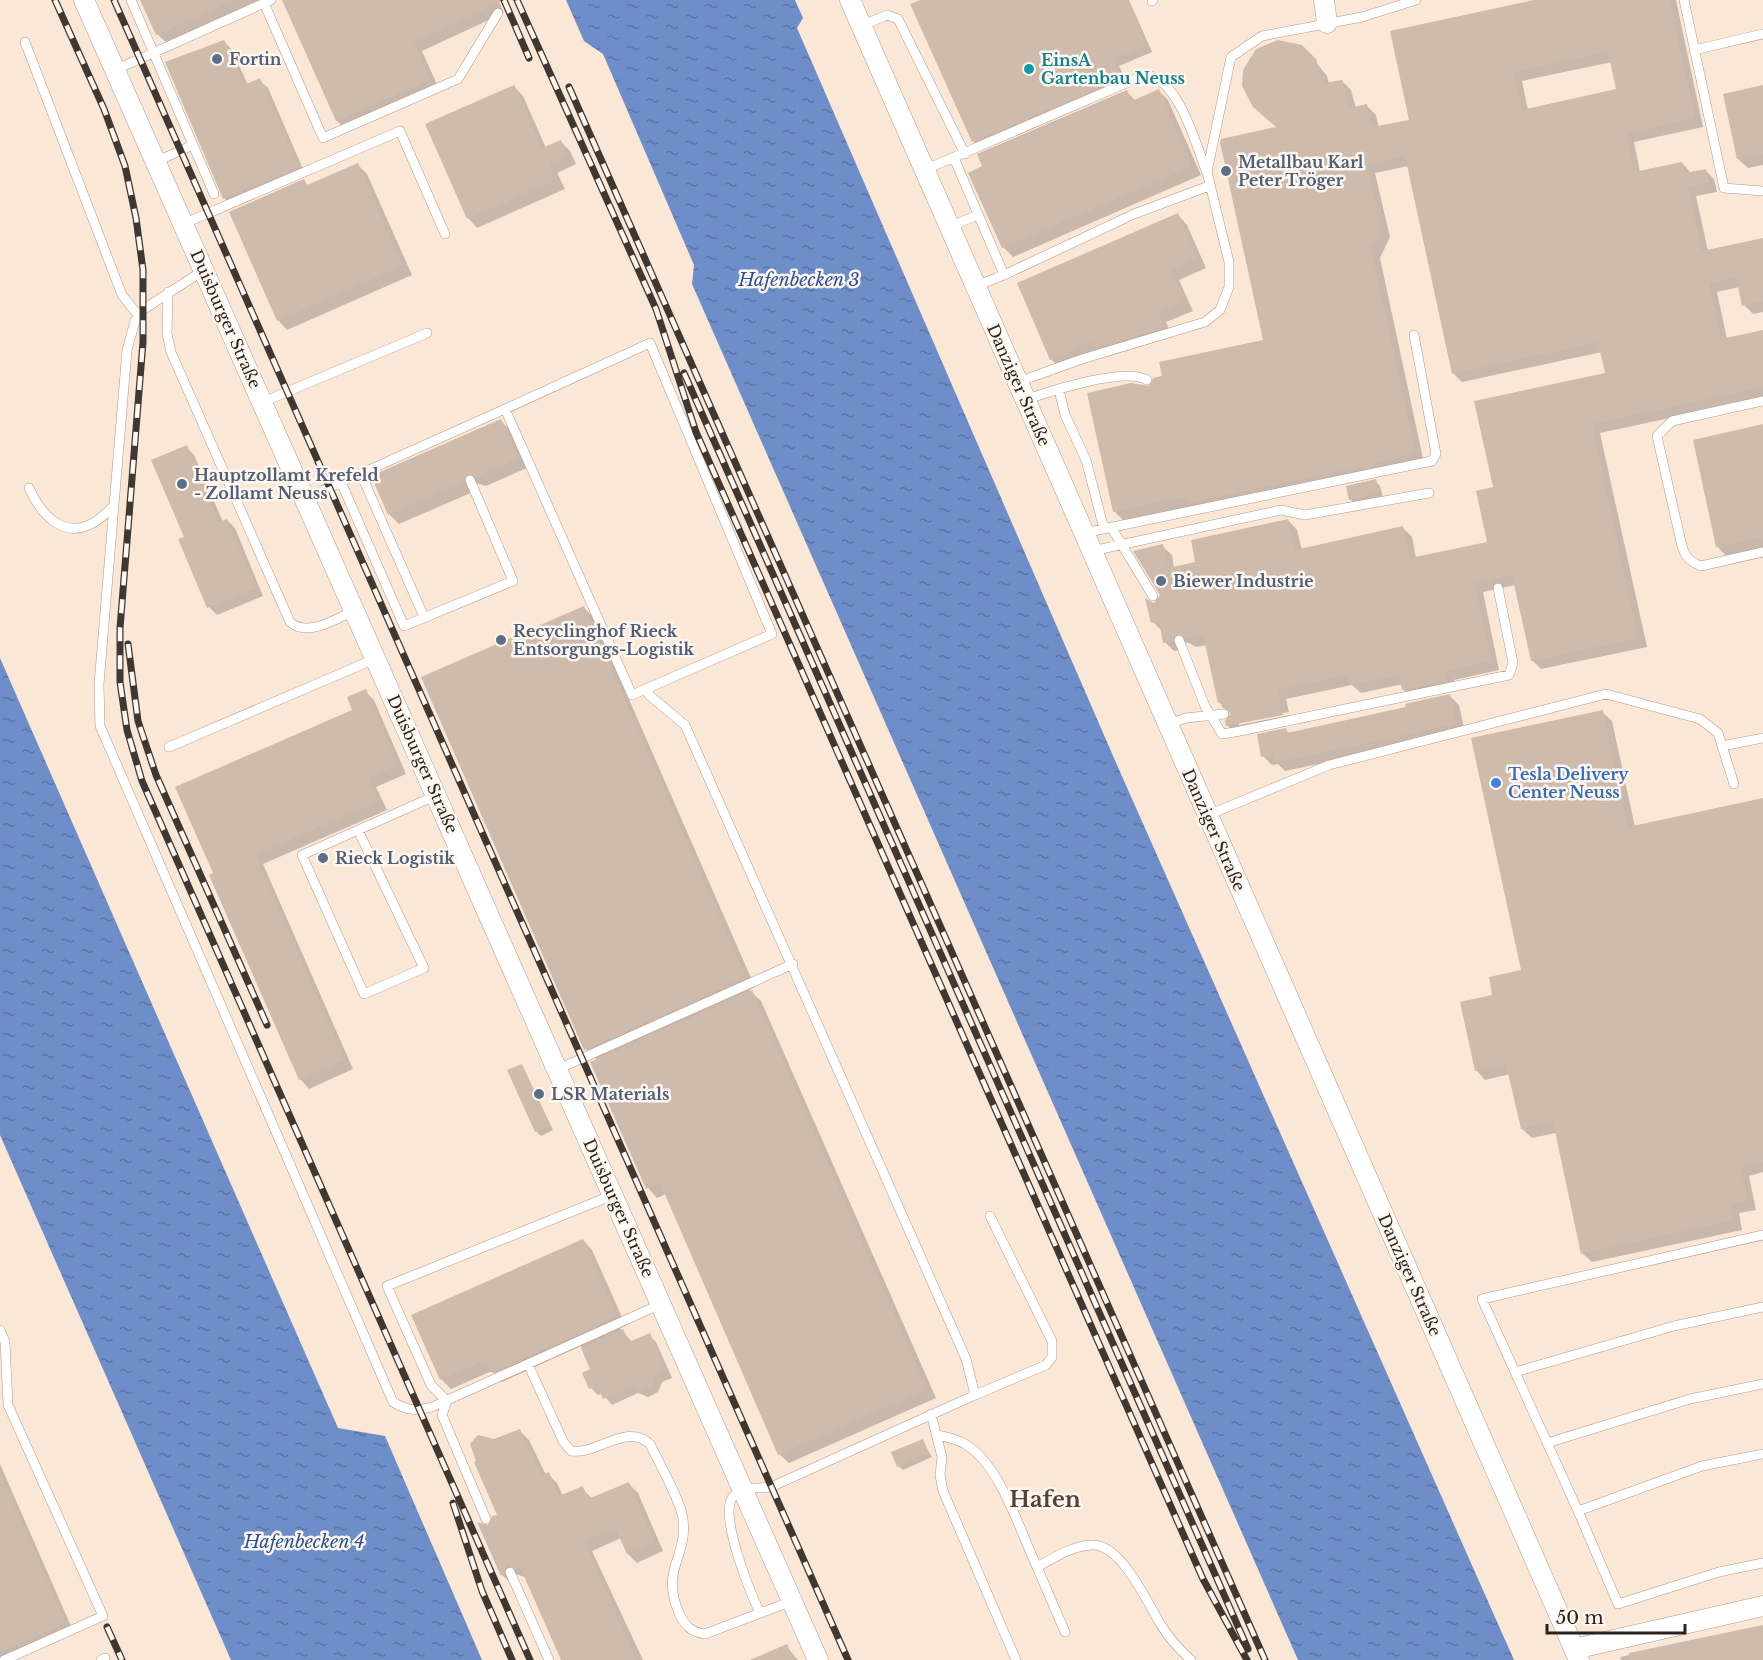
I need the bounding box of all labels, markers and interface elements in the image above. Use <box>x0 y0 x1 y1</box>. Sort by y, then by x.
place label: Fortin <box>229 49 282 69</box>
place label: EinsA Gartenbau Neuss <box>1041 50 1185 88</box>
marker: Fortin <box>210 52 224 66</box>
marker: EinsA Gartenbau Neuss <box>1022 62 1036 76</box>
place label: Metallbau Karl Peter Tröger <box>1238 152 1364 190</box>
marker: Metallbau Karl Peter Tröger <box>1219 164 1233 178</box>
street label: Duisburger Straße <box>186 247 266 391</box>
water label: Hafenbecken 3 <box>737 269 860 291</box>
street label: Danziger Straße <box>983 321 1055 449</box>
place label: Hauptzollamt Krefeld - Zollamt Neuss <box>194 465 379 503</box>
marker: Hauptzollamt Krefeld - Zollamt Neuss <box>175 477 189 491</box>
place label: Biewer Industrie <box>1173 571 1314 591</box>
marker: Biewer Industrie <box>1154 574 1168 588</box>
place label: Recyclinghof Rieck Entsorgungs-Logistik <box>513 621 695 659</box>
marker: Recyclinghof Rieck Entsorgungs-Logistik <box>494 633 508 647</box>
street label: Duisburger Straße <box>383 692 463 836</box>
place label: Tesla Delivery Center Neuss <box>1508 764 1629 802</box>
street label: Danziger Straße <box>1178 766 1250 894</box>
marker: Tesla Delivery Center Neuss <box>1489 776 1503 790</box>
place label: Rieck Logistik <box>335 848 455 868</box>
marker: Rieck Logistik <box>316 851 330 865</box>
place label: LSR Materials <box>551 1084 669 1104</box>
marker: LSR Materials <box>532 1087 546 1101</box>
street label: Duisburger Straße <box>579 1136 659 1280</box>
street label: Danziger Straße <box>1374 1211 1446 1339</box>
district label: Hafen <box>1009 1486 1081 1513</box>
water label: Hafenbecken 4 <box>243 1531 364 1553</box>
scale bar <box>1547 1597 1685 1635</box>
text: 50 m <box>1556 1607 1604 1629</box>

